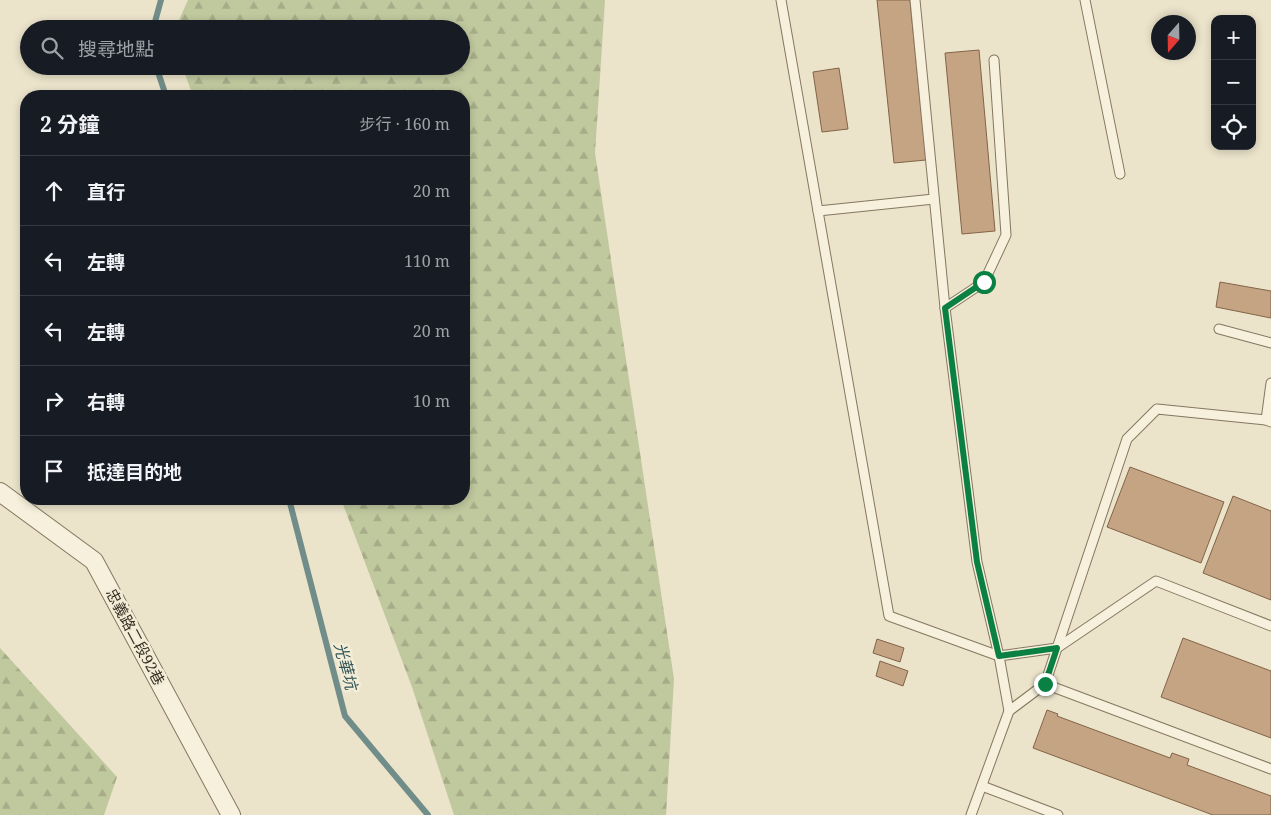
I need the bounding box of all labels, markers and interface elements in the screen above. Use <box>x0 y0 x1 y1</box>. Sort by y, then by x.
north arrow <box>1151 15 1196 60</box>
map controls <box>1211 15 1256 150</box>
button: + <box>1211 15 1256 60</box>
search box <box>20 20 470 75</box>
icon: search <box>38 34 66 62</box>
text: 搜尋地點 <box>78 36 154 62</box>
button: − <box>1211 60 1256 105</box>
button: locate <box>1211 105 1256 150</box>
text: 2 分鐘 <box>40 110 99 138</box>
text: 步行 · 160 m <box>360 113 450 135</box>
icon: ahead <box>40 177 68 205</box>
text: 直行 <box>87 179 125 205</box>
text: 20 m <box>413 180 450 202</box>
icon: left <box>40 247 68 275</box>
text: 左轉 <box>87 249 125 275</box>
text: 110 m <box>404 250 450 272</box>
route start <box>973 271 996 294</box>
icon: left <box>40 317 68 345</box>
text: 左轉 <box>87 319 125 345</box>
text: 20 m <box>413 320 450 342</box>
icon: right <box>40 387 68 415</box>
text: 右轉 <box>87 389 125 415</box>
text: 10 m <box>413 390 450 412</box>
icon: arrive <box>40 457 68 485</box>
text: 抵達目的地 <box>87 459 182 485</box>
street label: 忠義路二段92巷 <box>102 585 170 688</box>
water label: 光華坑 <box>329 640 363 694</box>
route end <box>1034 673 1057 696</box>

